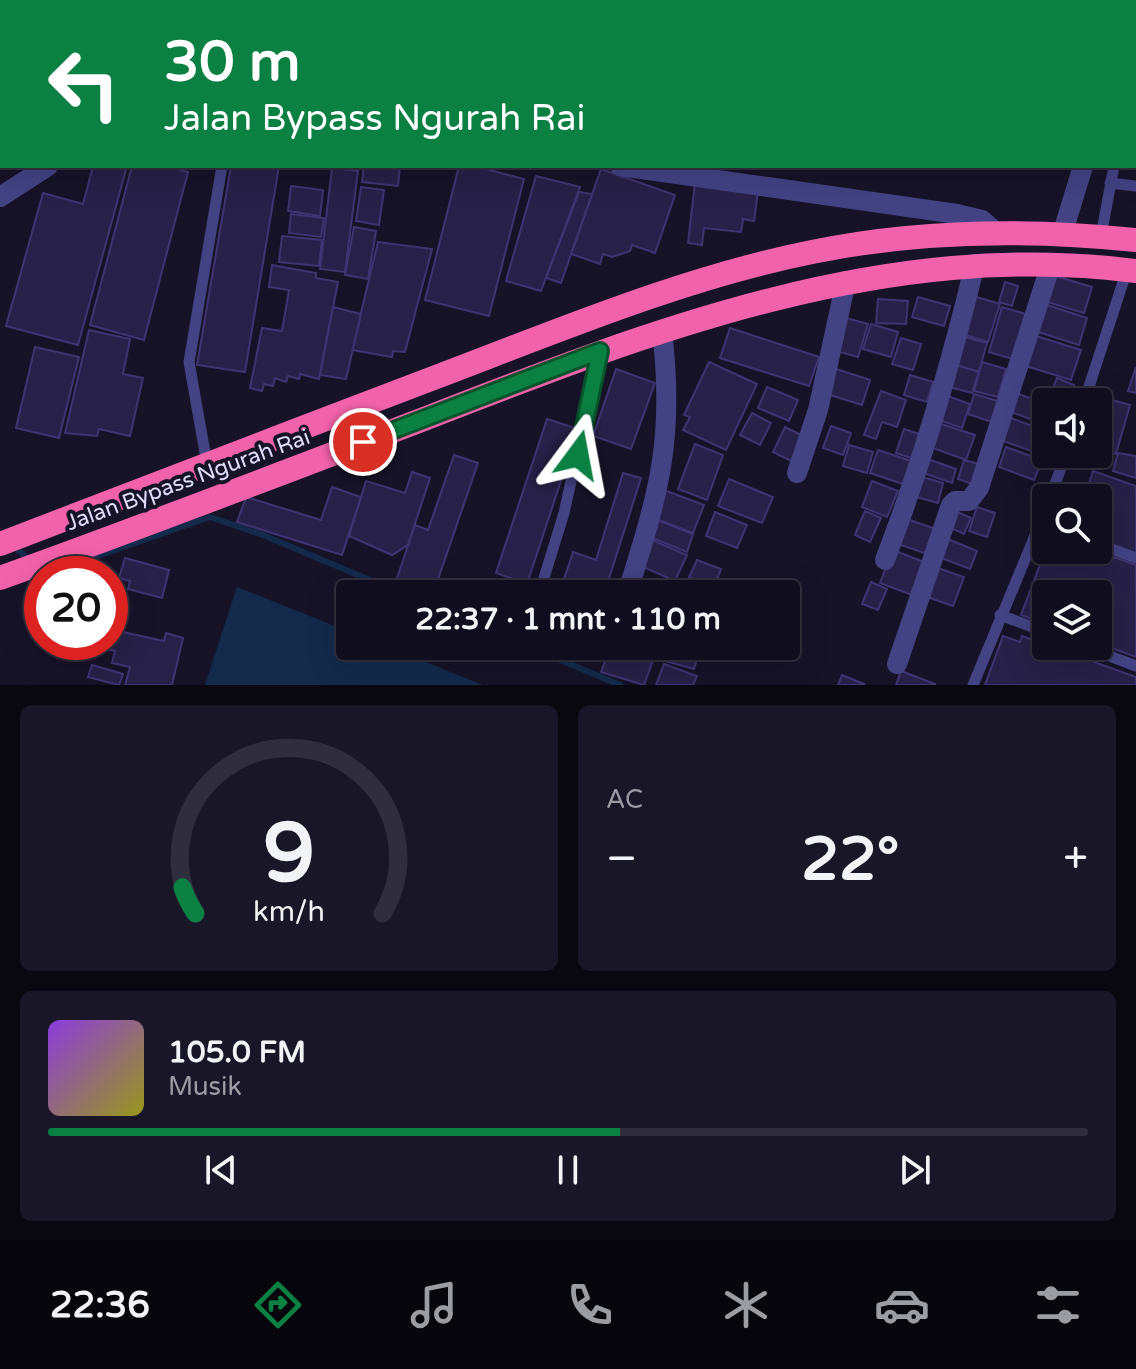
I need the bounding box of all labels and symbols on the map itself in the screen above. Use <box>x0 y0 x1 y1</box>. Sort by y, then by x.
pin <box>329 408 397 476</box>
position arrow <box>536 413 620 497</box>
street label: Jalan Bypass Ngurah Rai <box>63 424 313 536</box>
speed limit sign: 20 <box>24 556 128 660</box>

